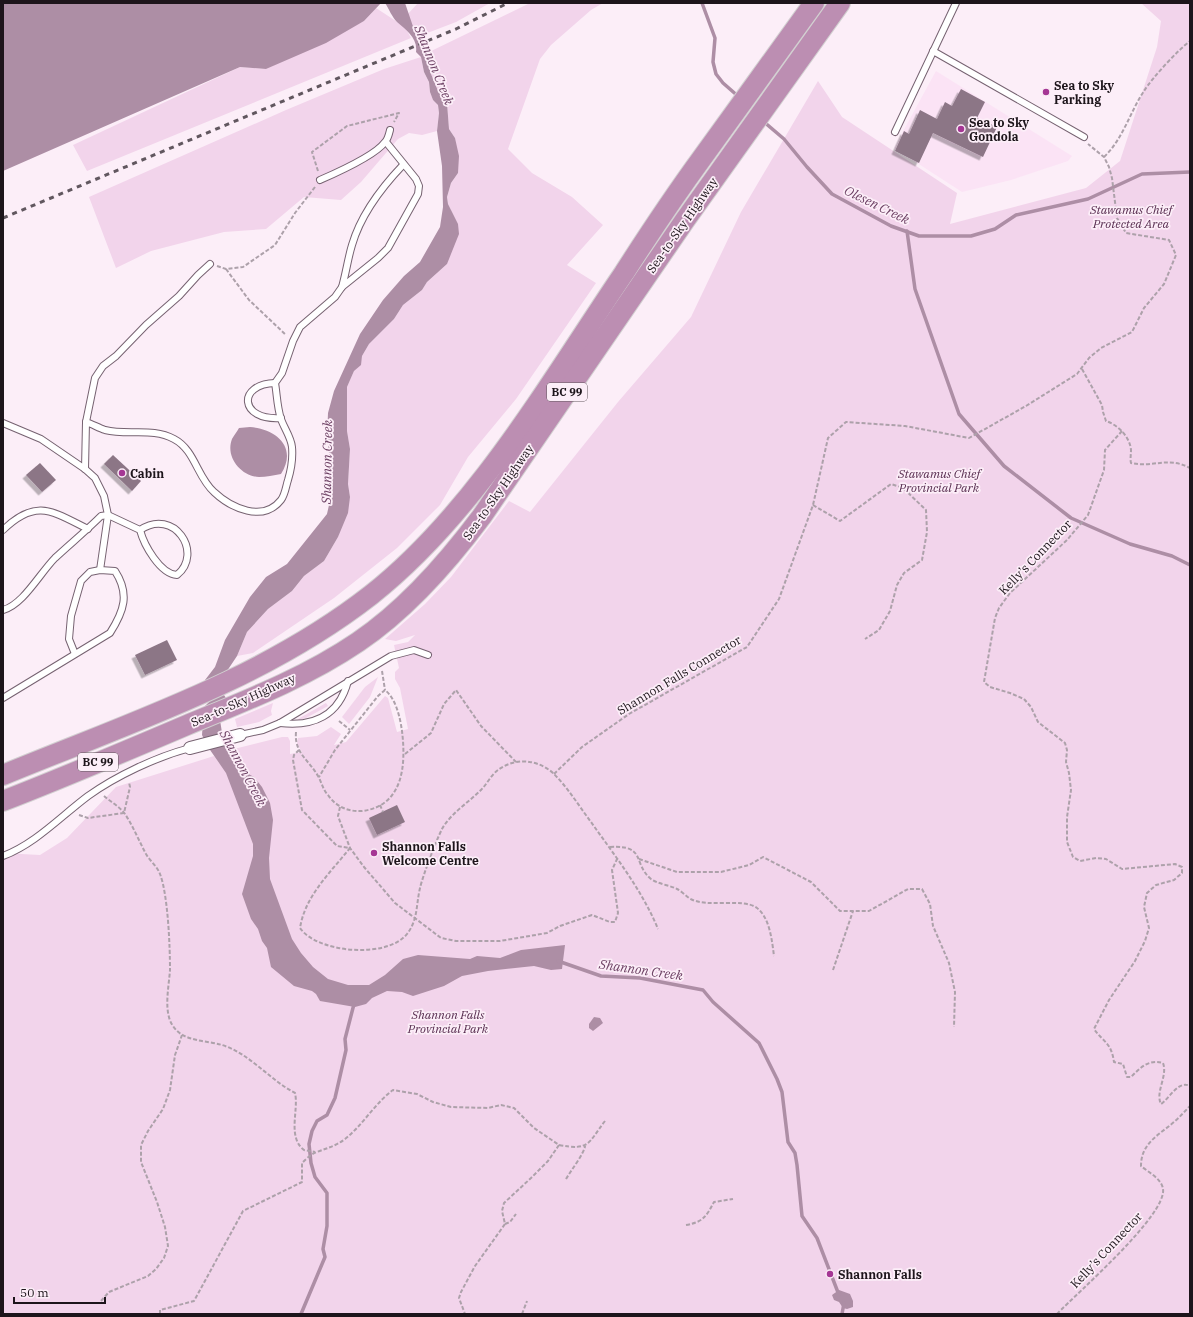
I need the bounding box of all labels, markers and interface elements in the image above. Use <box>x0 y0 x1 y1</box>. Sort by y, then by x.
water label: Shannon Creek <box>410 22 458 107</box>
place label: Sea to Sky Parking <box>1054 78 1114 107</box>
marker: Sea to Sky Parking <box>1041 87 1051 97</box>
place label: Sea to Sky Gondola <box>969 115 1029 144</box>
marker: Sea to Sky Gondola <box>956 124 966 134</box>
street label: Sea-to-Sky Highway <box>643 174 721 276</box>
water label: Olesen Creek <box>842 182 913 228</box>
park label: Stawamus Chief Protected Area <box>1089 202 1174 231</box>
road number: BC 99 <box>547 383 587 401</box>
water label: Shannon Creek <box>318 420 336 505</box>
street label: Sea-to-Sky Highway <box>459 441 537 543</box>
place label: Cabin <box>130 466 164 481</box>
park label: Stawamus Chief Provincial Park <box>897 466 982 495</box>
marker: Cabin <box>117 468 127 478</box>
street label: Kelly’s Connector <box>995 516 1075 598</box>
street label: Shannon Falls Connector <box>614 632 744 718</box>
street label: Sea-to-Sky Highway <box>188 670 298 730</box>
water label: Shannon Creek <box>215 726 270 809</box>
road number: BC 99 <box>78 753 118 771</box>
place label: Shannon Falls Welcome Centre <box>382 839 479 868</box>
marker: Shannon Falls Welcome Centre <box>369 848 379 858</box>
water label: Shannon Creek <box>597 956 684 984</box>
park label: Shannon Falls Provincial Park <box>407 1007 489 1036</box>
street label: Kelly’s Connector <box>1067 1208 1146 1291</box>
place label: Shannon Falls <box>838 1267 922 1282</box>
marker: Shannon Falls <box>825 1269 835 1279</box>
scale bar <box>14 1279 105 1305</box>
text: 50 m <box>20 1285 49 1300</box>

